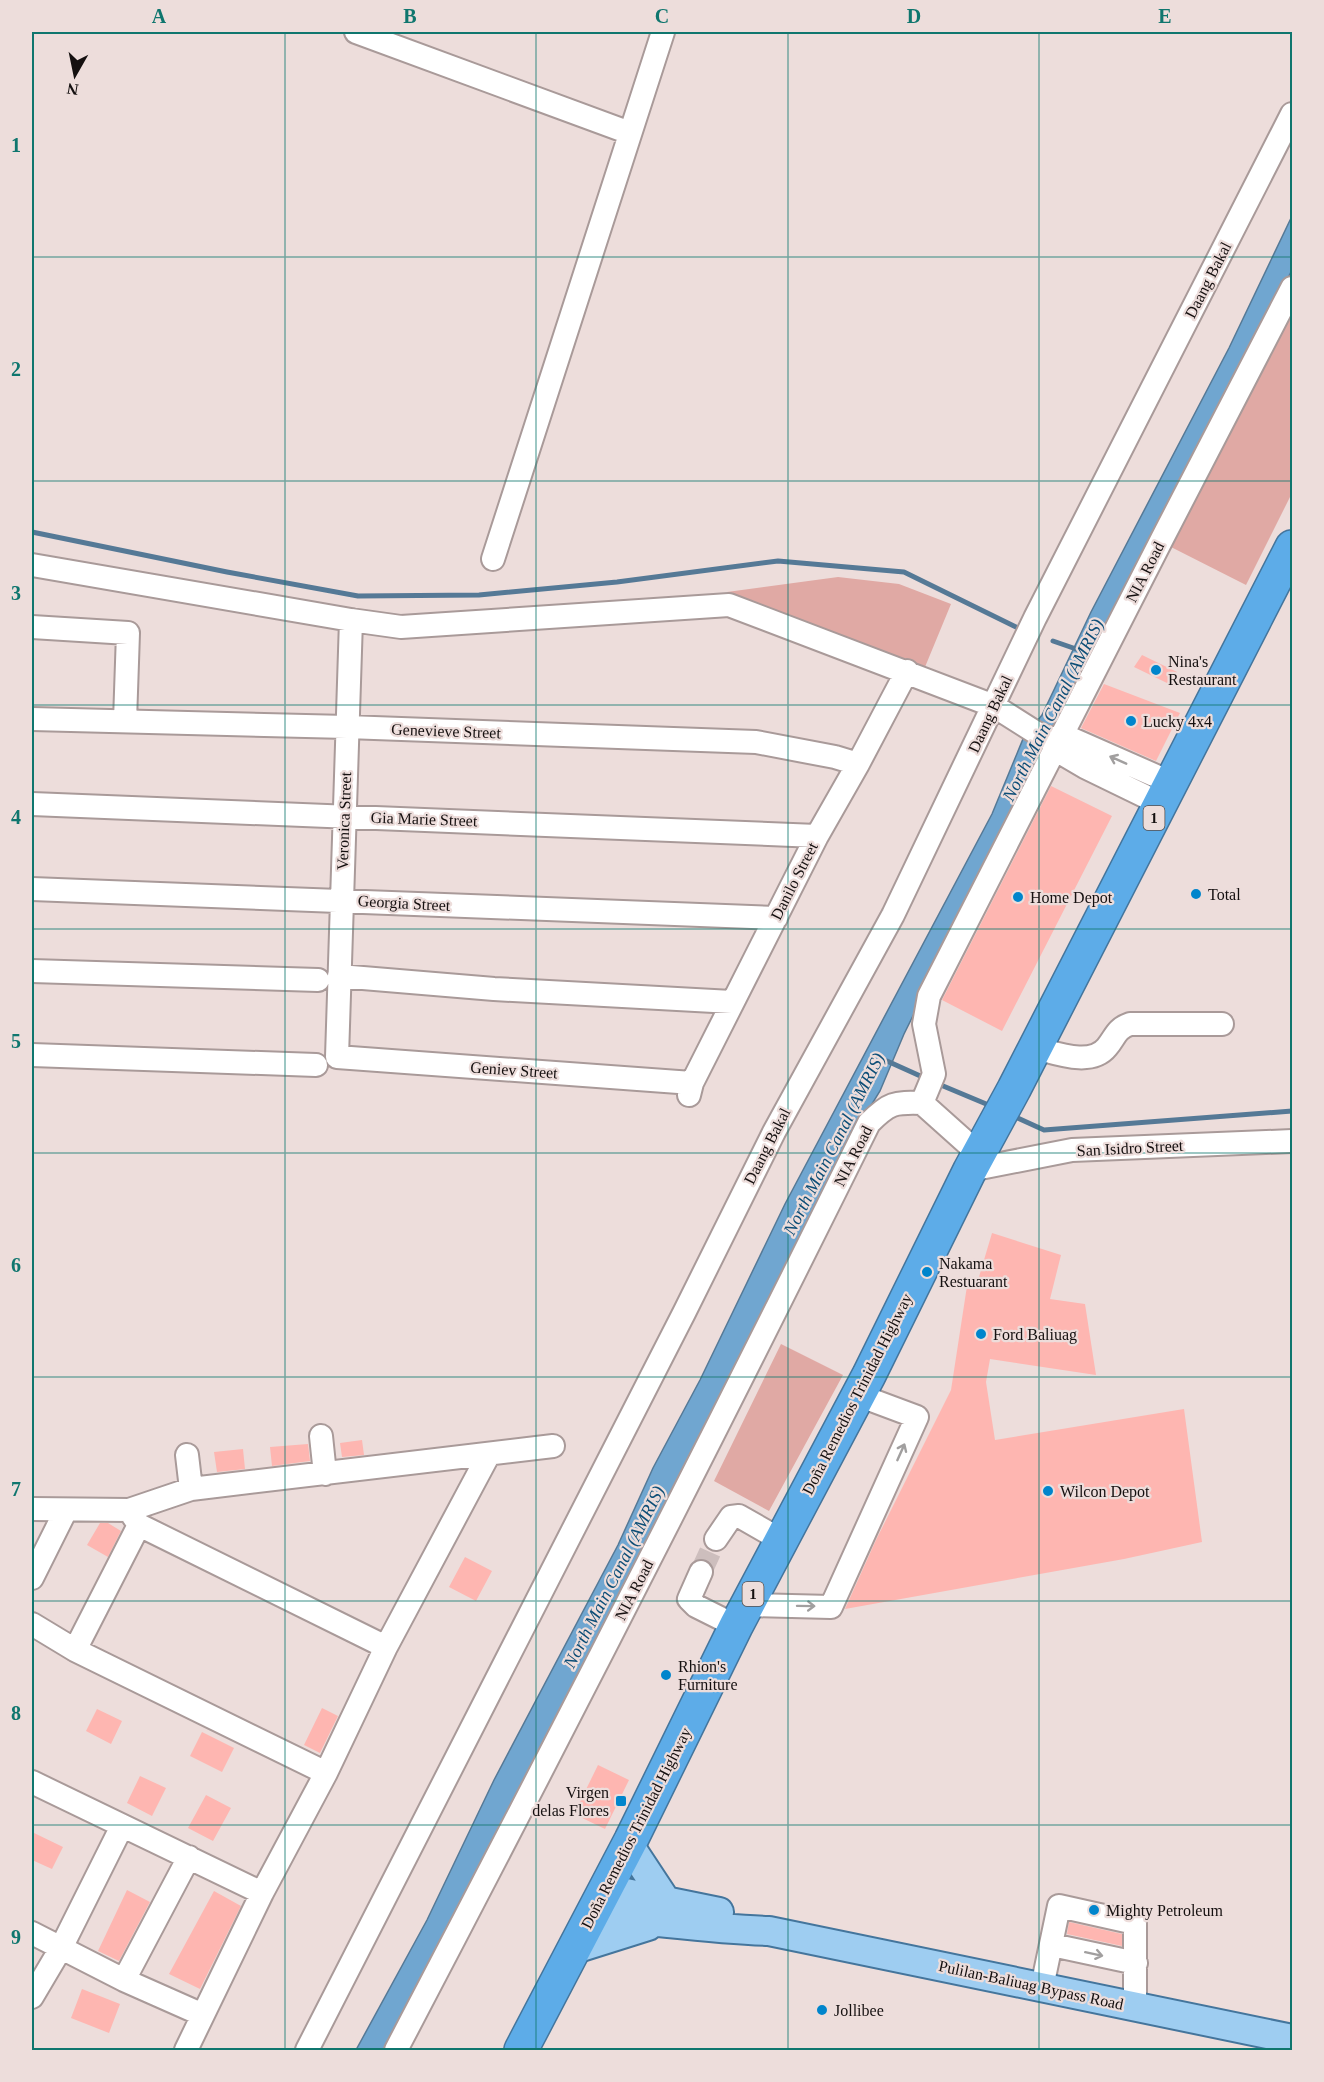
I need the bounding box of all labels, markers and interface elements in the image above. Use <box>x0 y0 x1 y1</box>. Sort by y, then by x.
text: A <box>152 5 167 27</box>
text: B <box>403 5 417 27</box>
text: C <box>655 5 669 27</box>
text: D <box>907 5 921 27</box>
text: E <box>1158 5 1172 27</box>
north arrow <box>45 45 105 105</box>
text: N <box>65 80 80 99</box>
text: 1 <box>11 134 21 156</box>
street label: Daang Bakal <box>1182 239 1236 321</box>
text: 2 <box>11 358 21 380</box>
street label: NIA Road <box>1123 539 1167 605</box>
text: 3 <box>11 582 21 604</box>
water label: North Main Canal (AMRIS) <box>998 616 1109 806</box>
place label: Nina's Restaurant <box>1168 653 1237 688</box>
marker: Nina's Restaurant <box>1149 663 1163 677</box>
street label: Daang Bakal <box>965 672 1016 756</box>
place label: Lucky 4x4 <box>1143 713 1212 731</box>
marker: Lucky 4x4 <box>1124 714 1138 728</box>
street label: Genevieve Street <box>391 721 502 741</box>
one-way arrow <box>1109 753 1127 764</box>
street label: Veronica Street <box>334 771 354 870</box>
text: 4 <box>11 806 21 828</box>
road number: 1 <box>1144 806 1164 830</box>
street label: Gia Marie Street <box>370 809 478 829</box>
street label: Danilo Street <box>767 839 821 923</box>
place label: Total <box>1208 886 1241 903</box>
marker: Total <box>1189 887 1203 901</box>
place label: Home Depot <box>1030 889 1113 907</box>
marker: Home Depot <box>1011 890 1025 904</box>
street label: Georgia Street <box>357 892 451 915</box>
text: 5 <box>11 1030 21 1052</box>
water label: North Main Canal (AMRIS) <box>779 1050 890 1240</box>
street label: Geniev Street <box>470 1058 559 1082</box>
street label: Daang Bakal <box>741 1105 795 1187</box>
street label: NIA Road <box>831 1123 875 1189</box>
street label: San Isidro Street <box>1076 1137 1184 1159</box>
text: 6 <box>11 1254 21 1276</box>
place label: Nakama Restuarant <box>939 1255 1008 1290</box>
marker: Nakama Restuarant <box>920 1265 934 1279</box>
street label: Doña Remedios Trinidad Highway <box>799 1291 916 1498</box>
place label: Ford Baliuag <box>993 1326 1077 1344</box>
marker: Ford Baliuag <box>974 1327 988 1341</box>
one-way arrow <box>896 1444 907 1462</box>
text: 7 <box>11 1478 21 1500</box>
water label: North Main Canal (AMRIS) <box>559 1483 670 1673</box>
place label: Wilcon Depot <box>1060 1483 1150 1501</box>
marker: Wilcon Depot <box>1041 1484 1055 1498</box>
street label: NIA Road <box>612 1557 656 1623</box>
road number: 1 <box>742 1582 764 1606</box>
one-way arrow <box>795 1601 815 1612</box>
place label: Rhion's Furniture <box>678 1658 738 1693</box>
marker: Rhion's Furniture <box>659 1668 673 1682</box>
text: 8 <box>11 1702 21 1724</box>
street label: Doña Remedios Trinidad Highway <box>578 1725 695 1932</box>
place label: Virgen delas Flores <box>532 1784 609 1819</box>
marker: Virgen delas Flores <box>614 1794 628 1808</box>
place label: Mighty Petroleum <box>1106 1902 1223 1920</box>
marker: Mighty Petroleum <box>1087 1903 1101 1917</box>
text: 9 <box>11 1926 21 1948</box>
one-way arrow <box>1084 1949 1103 1960</box>
street label: Pulilan-Baliuag Bypass Road <box>937 1957 1125 2014</box>
place label: Jollibee <box>834 2002 884 2019</box>
marker: Jollibee <box>815 2003 829 2017</box>

